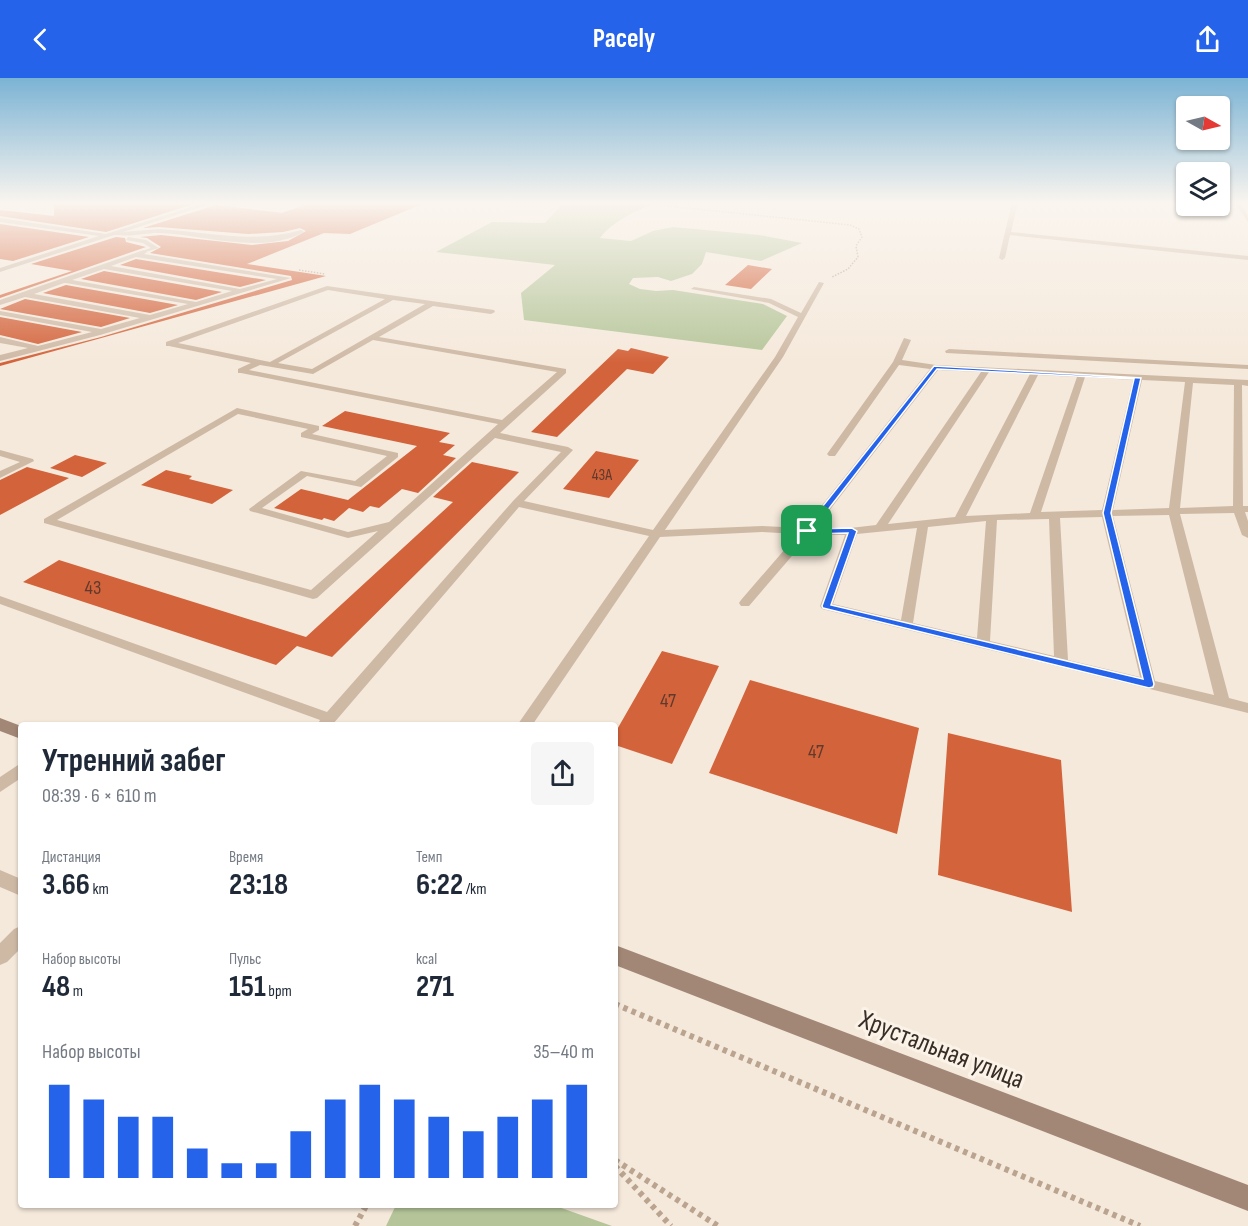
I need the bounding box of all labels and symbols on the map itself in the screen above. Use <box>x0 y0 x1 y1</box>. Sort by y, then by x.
north arrow <box>1176 96 1230 150</box>
house number: 43А <box>592 466 612 485</box>
pin <box>781 505 832 556</box>
house number: 43 <box>85 576 101 600</box>
house number: 47 <box>660 689 676 713</box>
house number: 47 <box>808 740 824 764</box>
street label: Хрустальная улица <box>854 1003 1029 1096</box>

